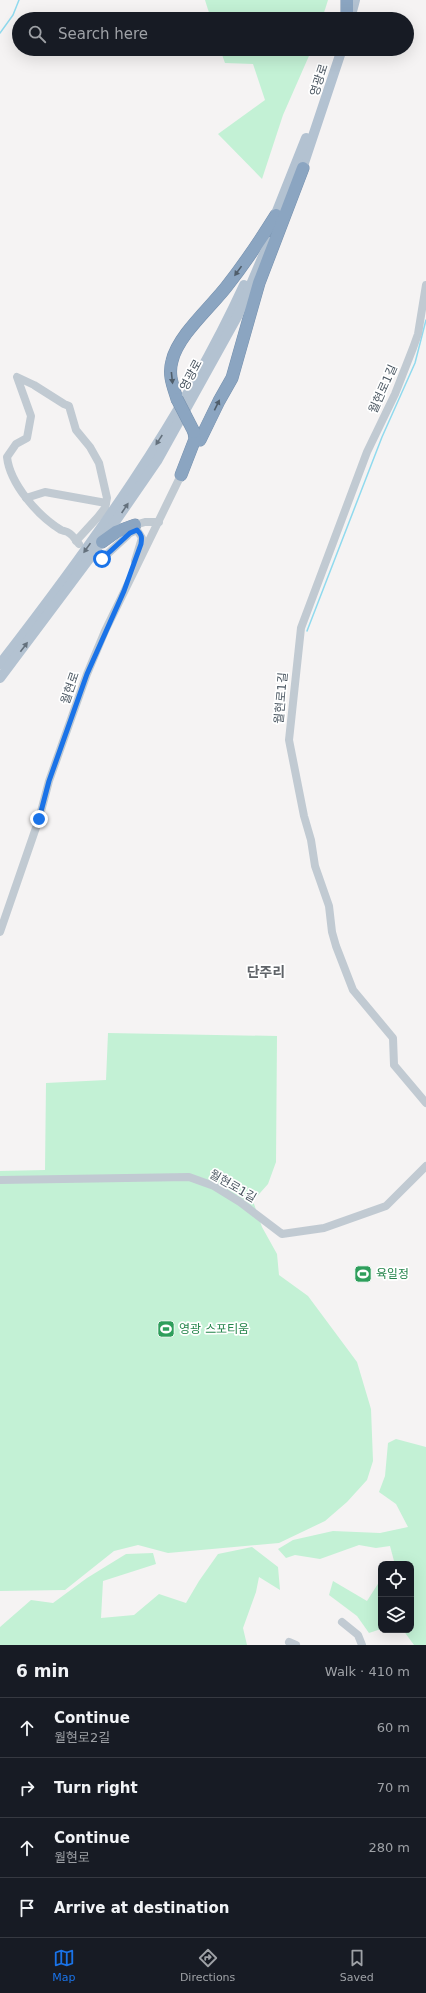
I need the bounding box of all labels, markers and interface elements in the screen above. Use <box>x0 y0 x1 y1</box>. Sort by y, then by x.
search box <box>12 12 414 56</box>
icon: search <box>26 23 48 45</box>
text: Search here <box>58 25 148 43</box>
street label: 영광로 <box>307 62 331 98</box>
one-way arrow <box>234 265 243 276</box>
street label: 영광로 <box>177 357 205 393</box>
street label: 월현로1길 <box>366 362 400 416</box>
one-way arrow <box>169 371 175 384</box>
one-way arrow <box>214 399 220 411</box>
one-way arrow <box>155 435 163 445</box>
one-way arrow <box>121 503 129 514</box>
one-way arrow <box>83 543 91 554</box>
route start <box>93 550 111 568</box>
one-way arrow <box>19 642 28 653</box>
street label: 월현로 <box>58 670 82 706</box>
street label: 월현로1길 <box>272 672 290 724</box>
route end <box>30 810 48 828</box>
district label: 단주리 <box>247 964 285 980</box>
street label: 월현로1길 <box>207 1167 259 1205</box>
sports icon: 육일정 <box>353 1264 373 1284</box>
place label: 육일정 <box>376 1267 409 1281</box>
sports icon: 영광 스포티움 <box>156 1319 176 1339</box>
place label: 영광 스포티움 <box>179 1322 249 1336</box>
map controls <box>378 1561 414 1633</box>
button: locate <box>378 1561 414 1597</box>
button: layers <box>378 1597 414 1633</box>
text: 6 min <box>16 1661 69 1681</box>
text: Walk · 410 m <box>325 1664 410 1679</box>
text: Continue <box>54 1709 130 1727</box>
icon: ahead <box>16 1717 38 1739</box>
text: 60 m <box>377 1720 410 1735</box>
text: 월현로2길 <box>54 1730 110 1745</box>
icon: right <box>16 1777 38 1799</box>
text: Turn right <box>54 1779 138 1797</box>
text: 70 m <box>377 1780 410 1795</box>
text: Continue <box>54 1829 130 1847</box>
icon: ahead <box>16 1837 38 1859</box>
text: 280 m <box>368 1840 410 1855</box>
text: 월현로 <box>54 1850 90 1865</box>
icon: arrive <box>16 1897 38 1919</box>
text: Arrive at destination <box>54 1899 229 1917</box>
tab: Map <box>52 1947 75 1984</box>
tab: Directions <box>180 1947 235 1984</box>
tab: Saved <box>340 1947 374 1984</box>

